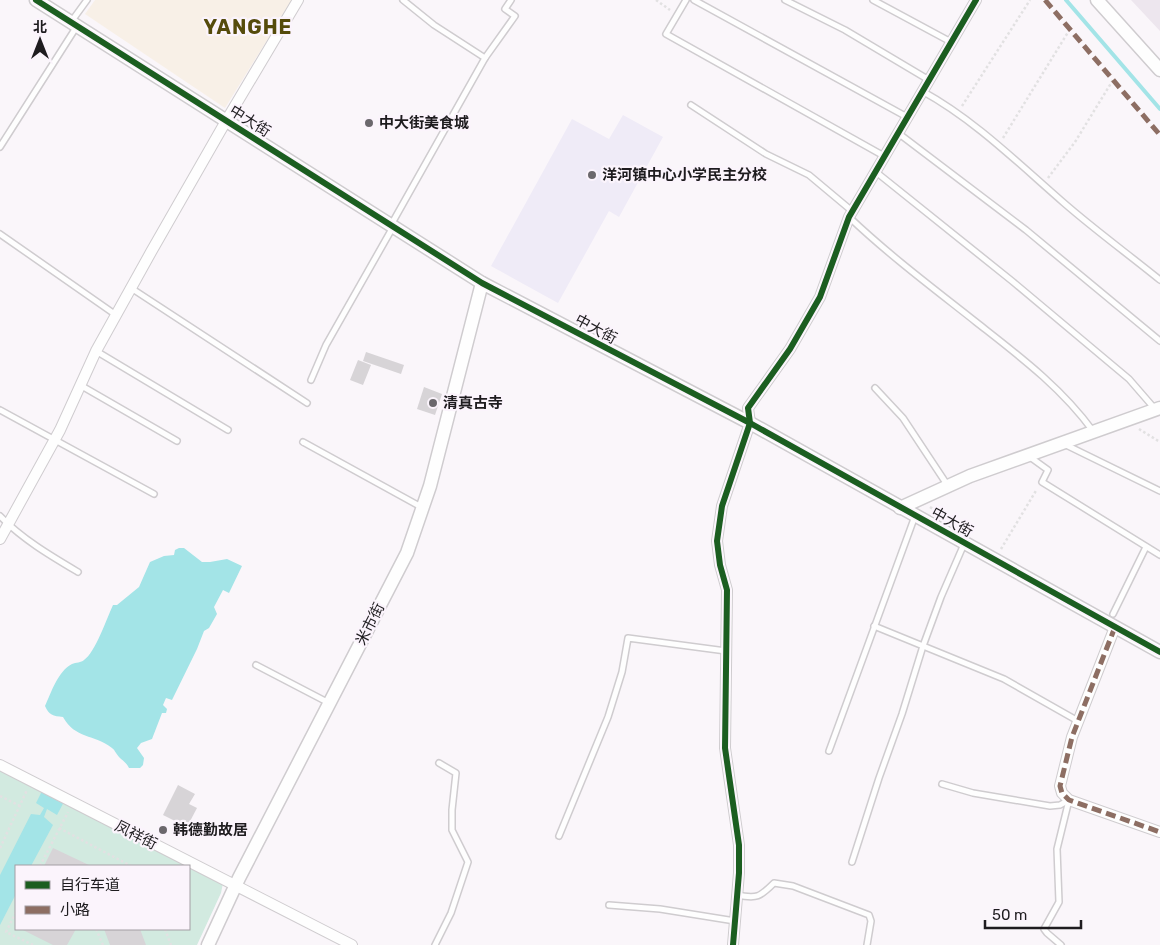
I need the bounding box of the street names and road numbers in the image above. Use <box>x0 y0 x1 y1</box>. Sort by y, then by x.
street label: 中大街 <box>226 101 274 141</box>
street label: 中大街 <box>572 310 620 348</box>
street label: 中大街 <box>928 503 976 541</box>
street label: 米市街 <box>352 600 388 648</box>
street label: 凤祥街 <box>112 817 160 853</box>

